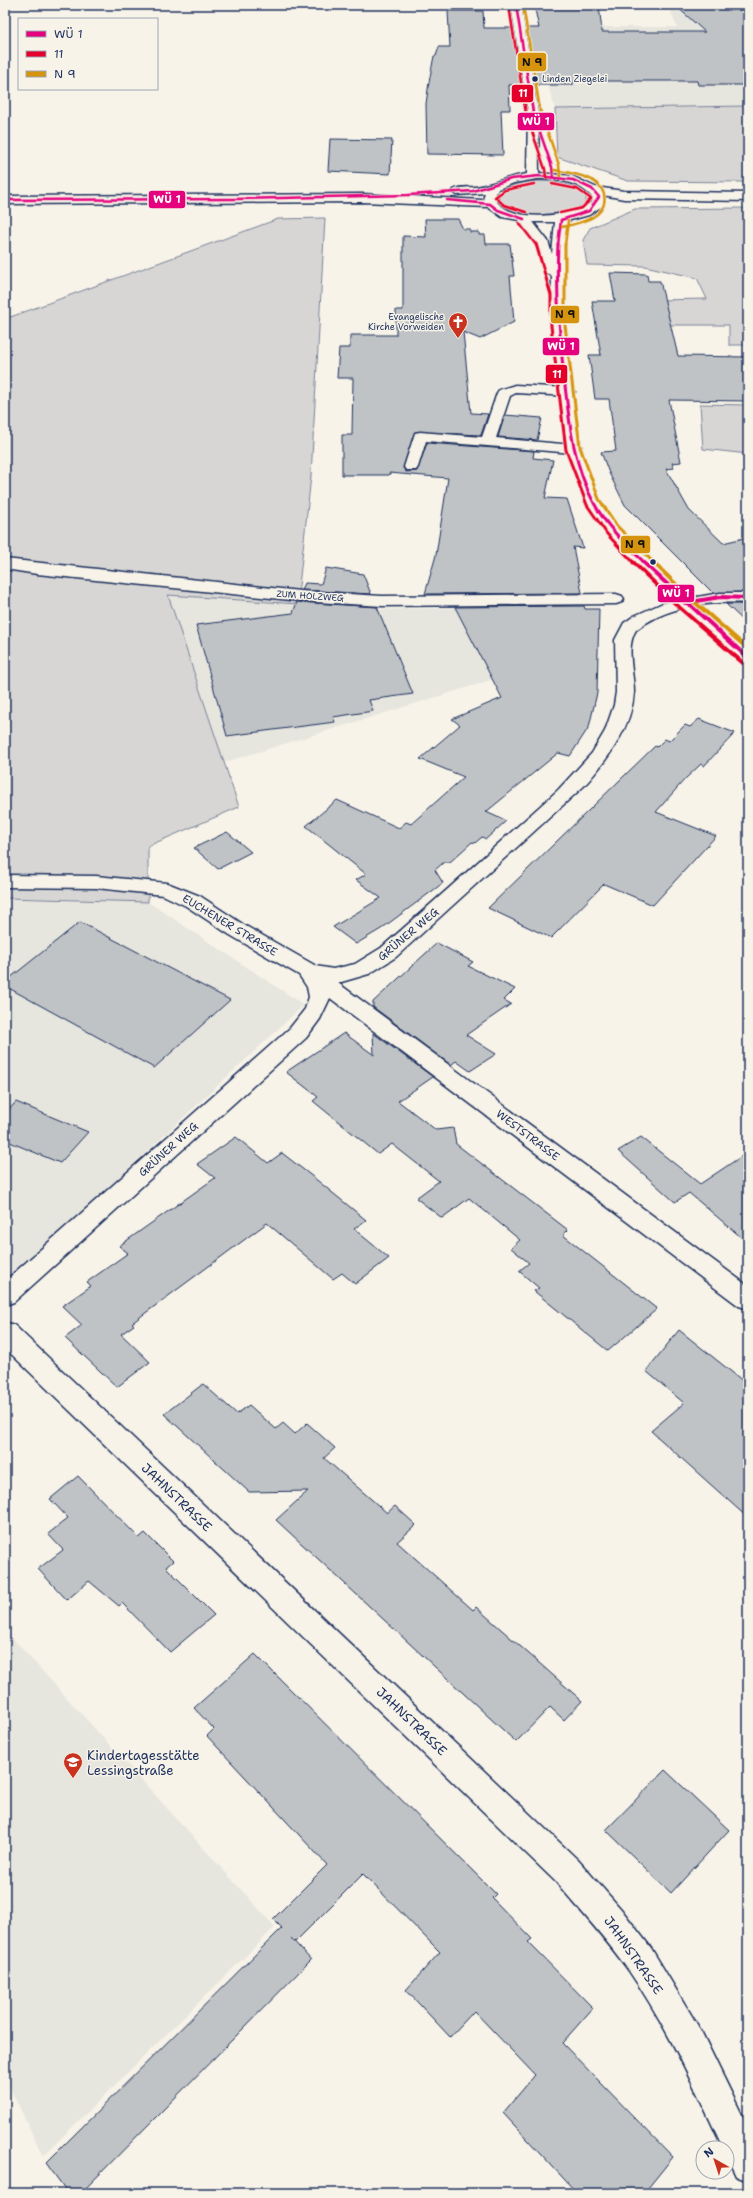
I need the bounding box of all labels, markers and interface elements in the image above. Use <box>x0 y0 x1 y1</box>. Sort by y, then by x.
legend <box>18 18 158 90</box>
text: WÜ 1 <box>54 26 83 42</box>
text: 11 <box>54 46 64 62</box>
line badge: N 9 <box>517 52 547 72</box>
text: N 9 <box>522 55 542 70</box>
text: N 9 <box>54 66 76 82</box>
place label: Linden Ziegelei <box>542 73 607 85</box>
marker: Linden Ziegelei <box>530 74 540 84</box>
line badge: 11 <box>511 84 534 103</box>
text: 11 <box>518 86 528 101</box>
line badge: WÜ 1 <box>517 112 555 131</box>
text: WÜ 1 <box>522 113 550 129</box>
line badge: WÜ 1 <box>148 190 186 209</box>
text: WÜ 1 <box>153 191 181 207</box>
line badge: N 9 <box>550 305 580 324</box>
text: N 9 <box>555 307 575 322</box>
place label: Evangelische Kirche Vorweiden <box>368 311 444 333</box>
church icon: Evangelische Kirche Vorweiden <box>447 311 469 339</box>
line badge: WÜ 1 <box>542 337 580 356</box>
text: WÜ 1 <box>547 338 575 354</box>
line badge: 11 <box>545 364 568 384</box>
text: 11 <box>552 367 562 382</box>
line badge: N 9 <box>620 535 651 554</box>
text: N 9 <box>625 537 645 552</box>
unlabelled marker <box>648 557 658 567</box>
line badge: WÜ 1 <box>657 584 695 603</box>
text: WÜ 1 <box>662 585 690 601</box>
street label: ZUM HOLZWEG <box>276 588 344 604</box>
street label: EUCHENER STRASSE <box>179 891 280 960</box>
street label: GRÜNER WEG <box>375 904 442 964</box>
street label: WESTSTRASSE <box>493 1107 563 1164</box>
street label: GRÜNER WEG <box>135 1118 202 1180</box>
street label: JAHNSTRASSE <box>138 1459 216 1535</box>
street label: JAHNSTRASSE <box>373 1683 451 1759</box>
place label: Kindertagesstätte Lessingstraße <box>87 1747 200 1779</box>
school or university icon: Kindertagesstätte Lessingstraße <box>62 1751 84 1779</box>
street label: JAHNSTRASSE <box>600 1913 667 1998</box>
north arrow <box>695 2140 735 2180</box>
text: N <box>701 2144 717 2161</box>

